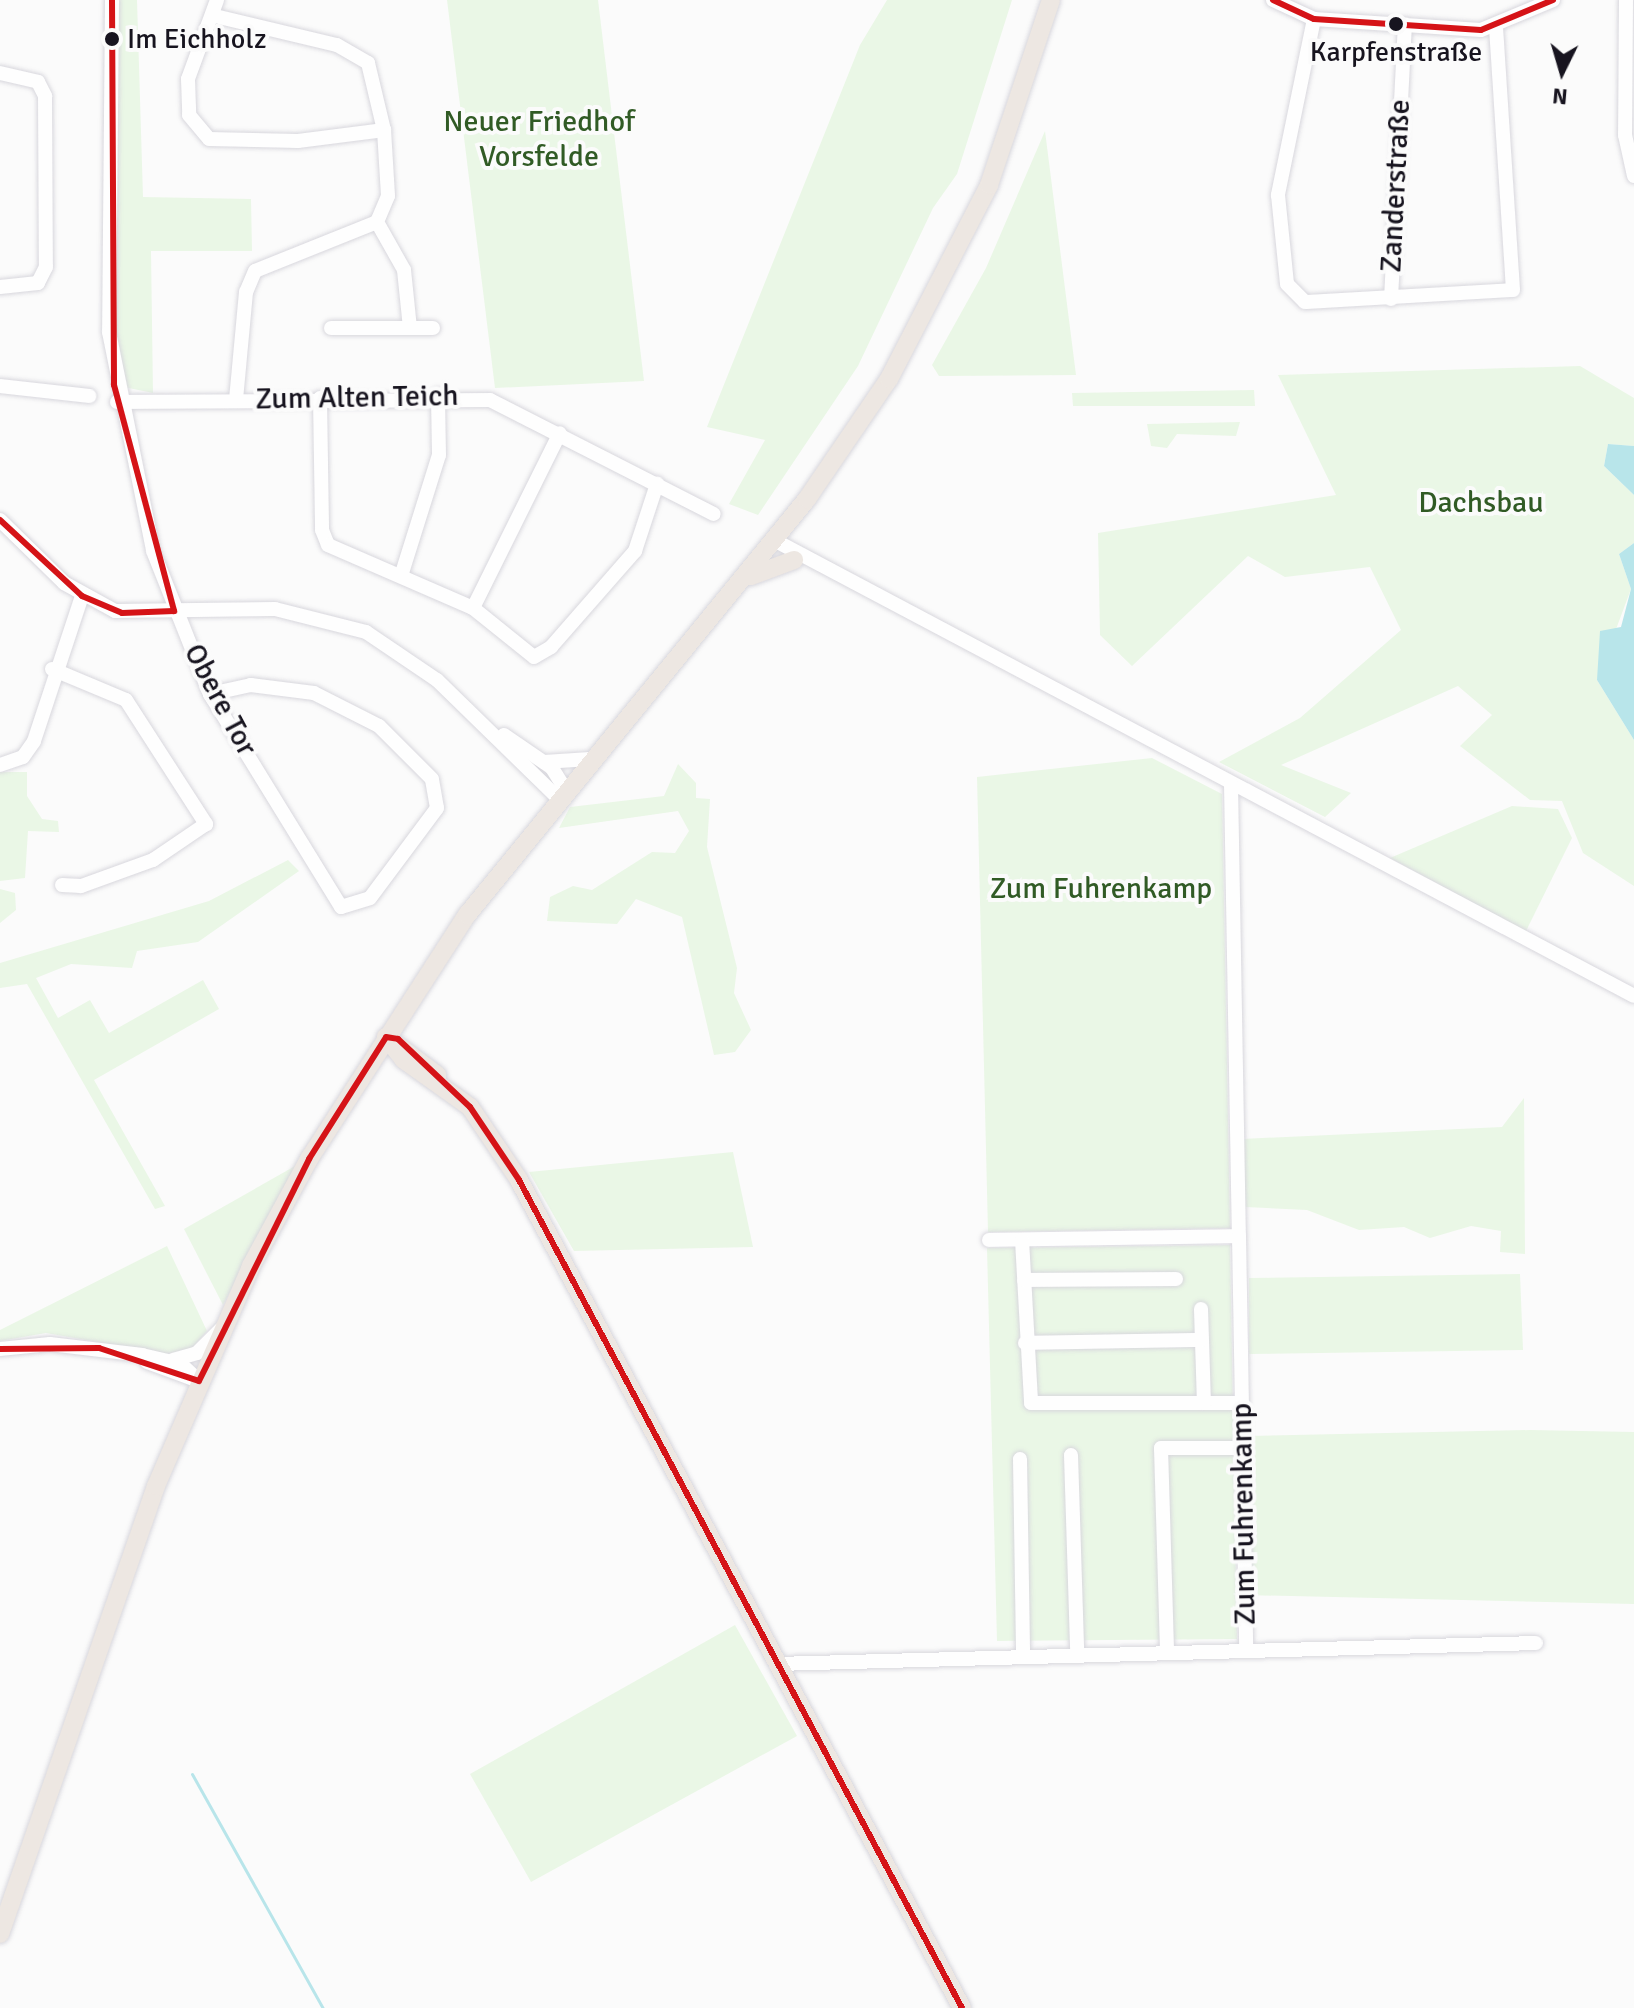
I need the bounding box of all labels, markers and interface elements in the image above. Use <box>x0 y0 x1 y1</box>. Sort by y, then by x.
marker: Karpfenstraße <box>1388 16 1404 32</box>
place label: Im Eichholz <box>127 22 267 56</box>
marker: Im Eichholz <box>104 31 120 47</box>
north arrow <box>1522 32 1602 112</box>
place label: Karpfenstraße <box>1310 35 1482 69</box>
text: N <box>1551 82 1569 111</box>
street label: Zanderstraße <box>1373 98 1419 274</box>
park label: Neuer Friedhof Vorsfelde <box>443 104 635 174</box>
street label: Zum Alten Teich <box>255 378 459 418</box>
park label: Dachsbau <box>1418 485 1544 521</box>
street label: Obere Tor <box>176 638 264 762</box>
park label: Zum Fuhrenkamp <box>990 871 1212 907</box>
street label: Zum Fuhrenkamp <box>1224 1402 1264 1626</box>

